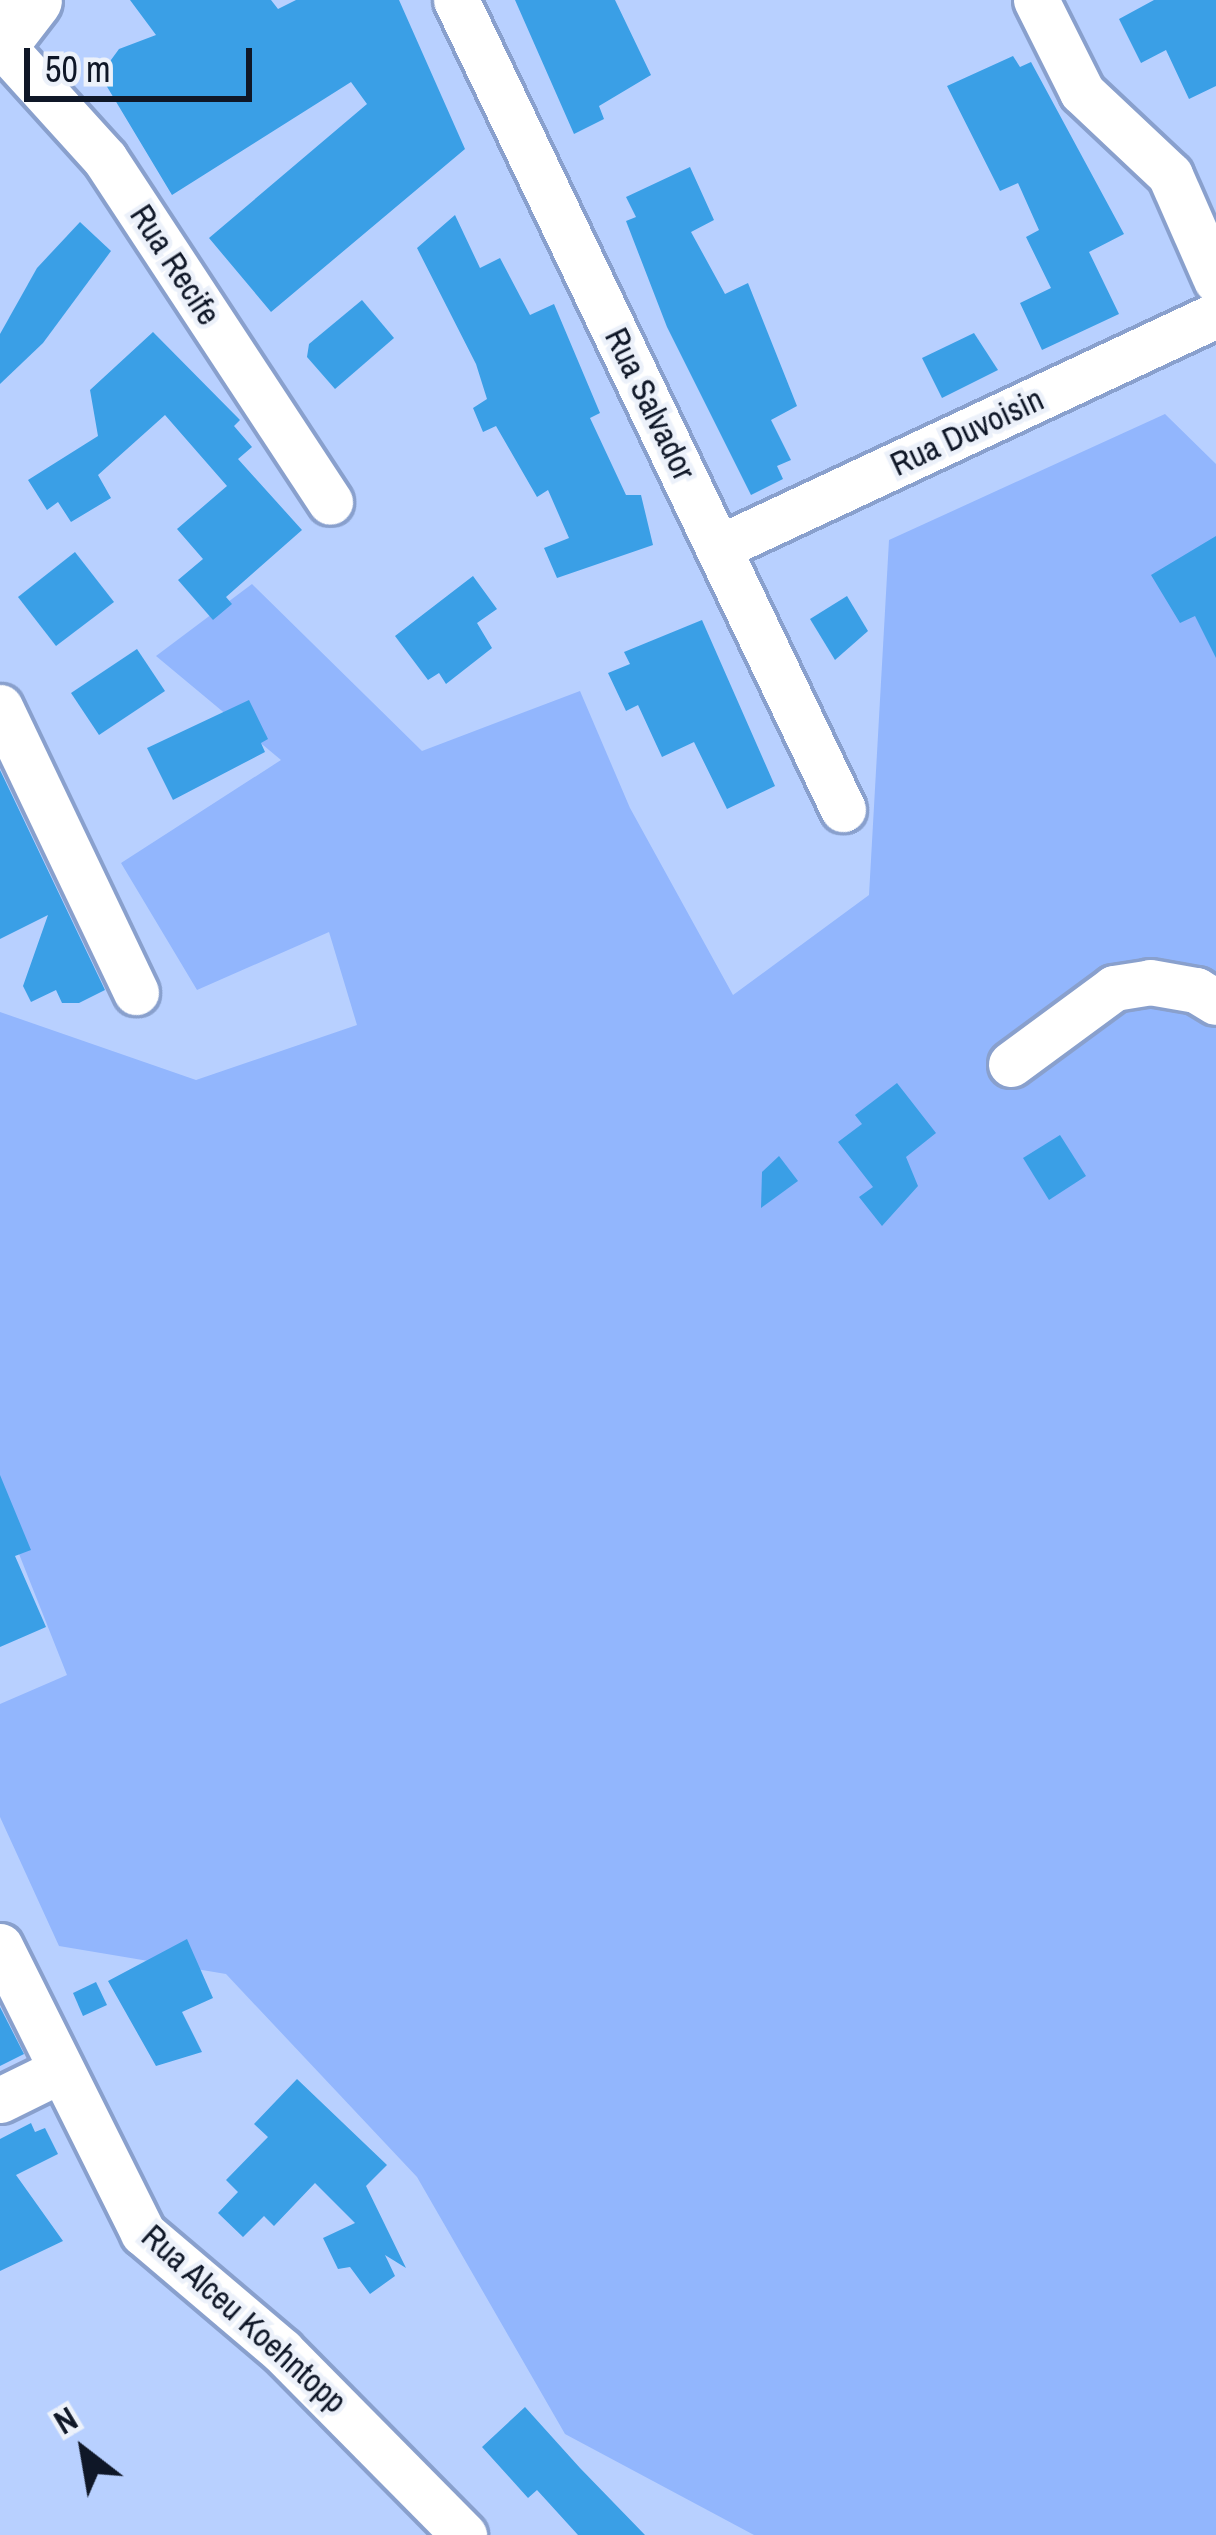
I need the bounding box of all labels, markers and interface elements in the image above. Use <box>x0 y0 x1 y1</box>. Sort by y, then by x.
scale bar <box>30 24 258 98</box>
text: 50 m <box>45 45 111 93</box>
street label: Rua Recife <box>122 197 228 333</box>
street label: Rua Salvador <box>596 322 704 486</box>
street label: Rua Duvoisin <box>884 379 1050 485</box>
street label: Rua Alceu Koehntopp <box>133 2216 355 2422</box>
north arrow <box>24 2391 144 2511</box>
text: N <box>46 2396 85 2444</box>

